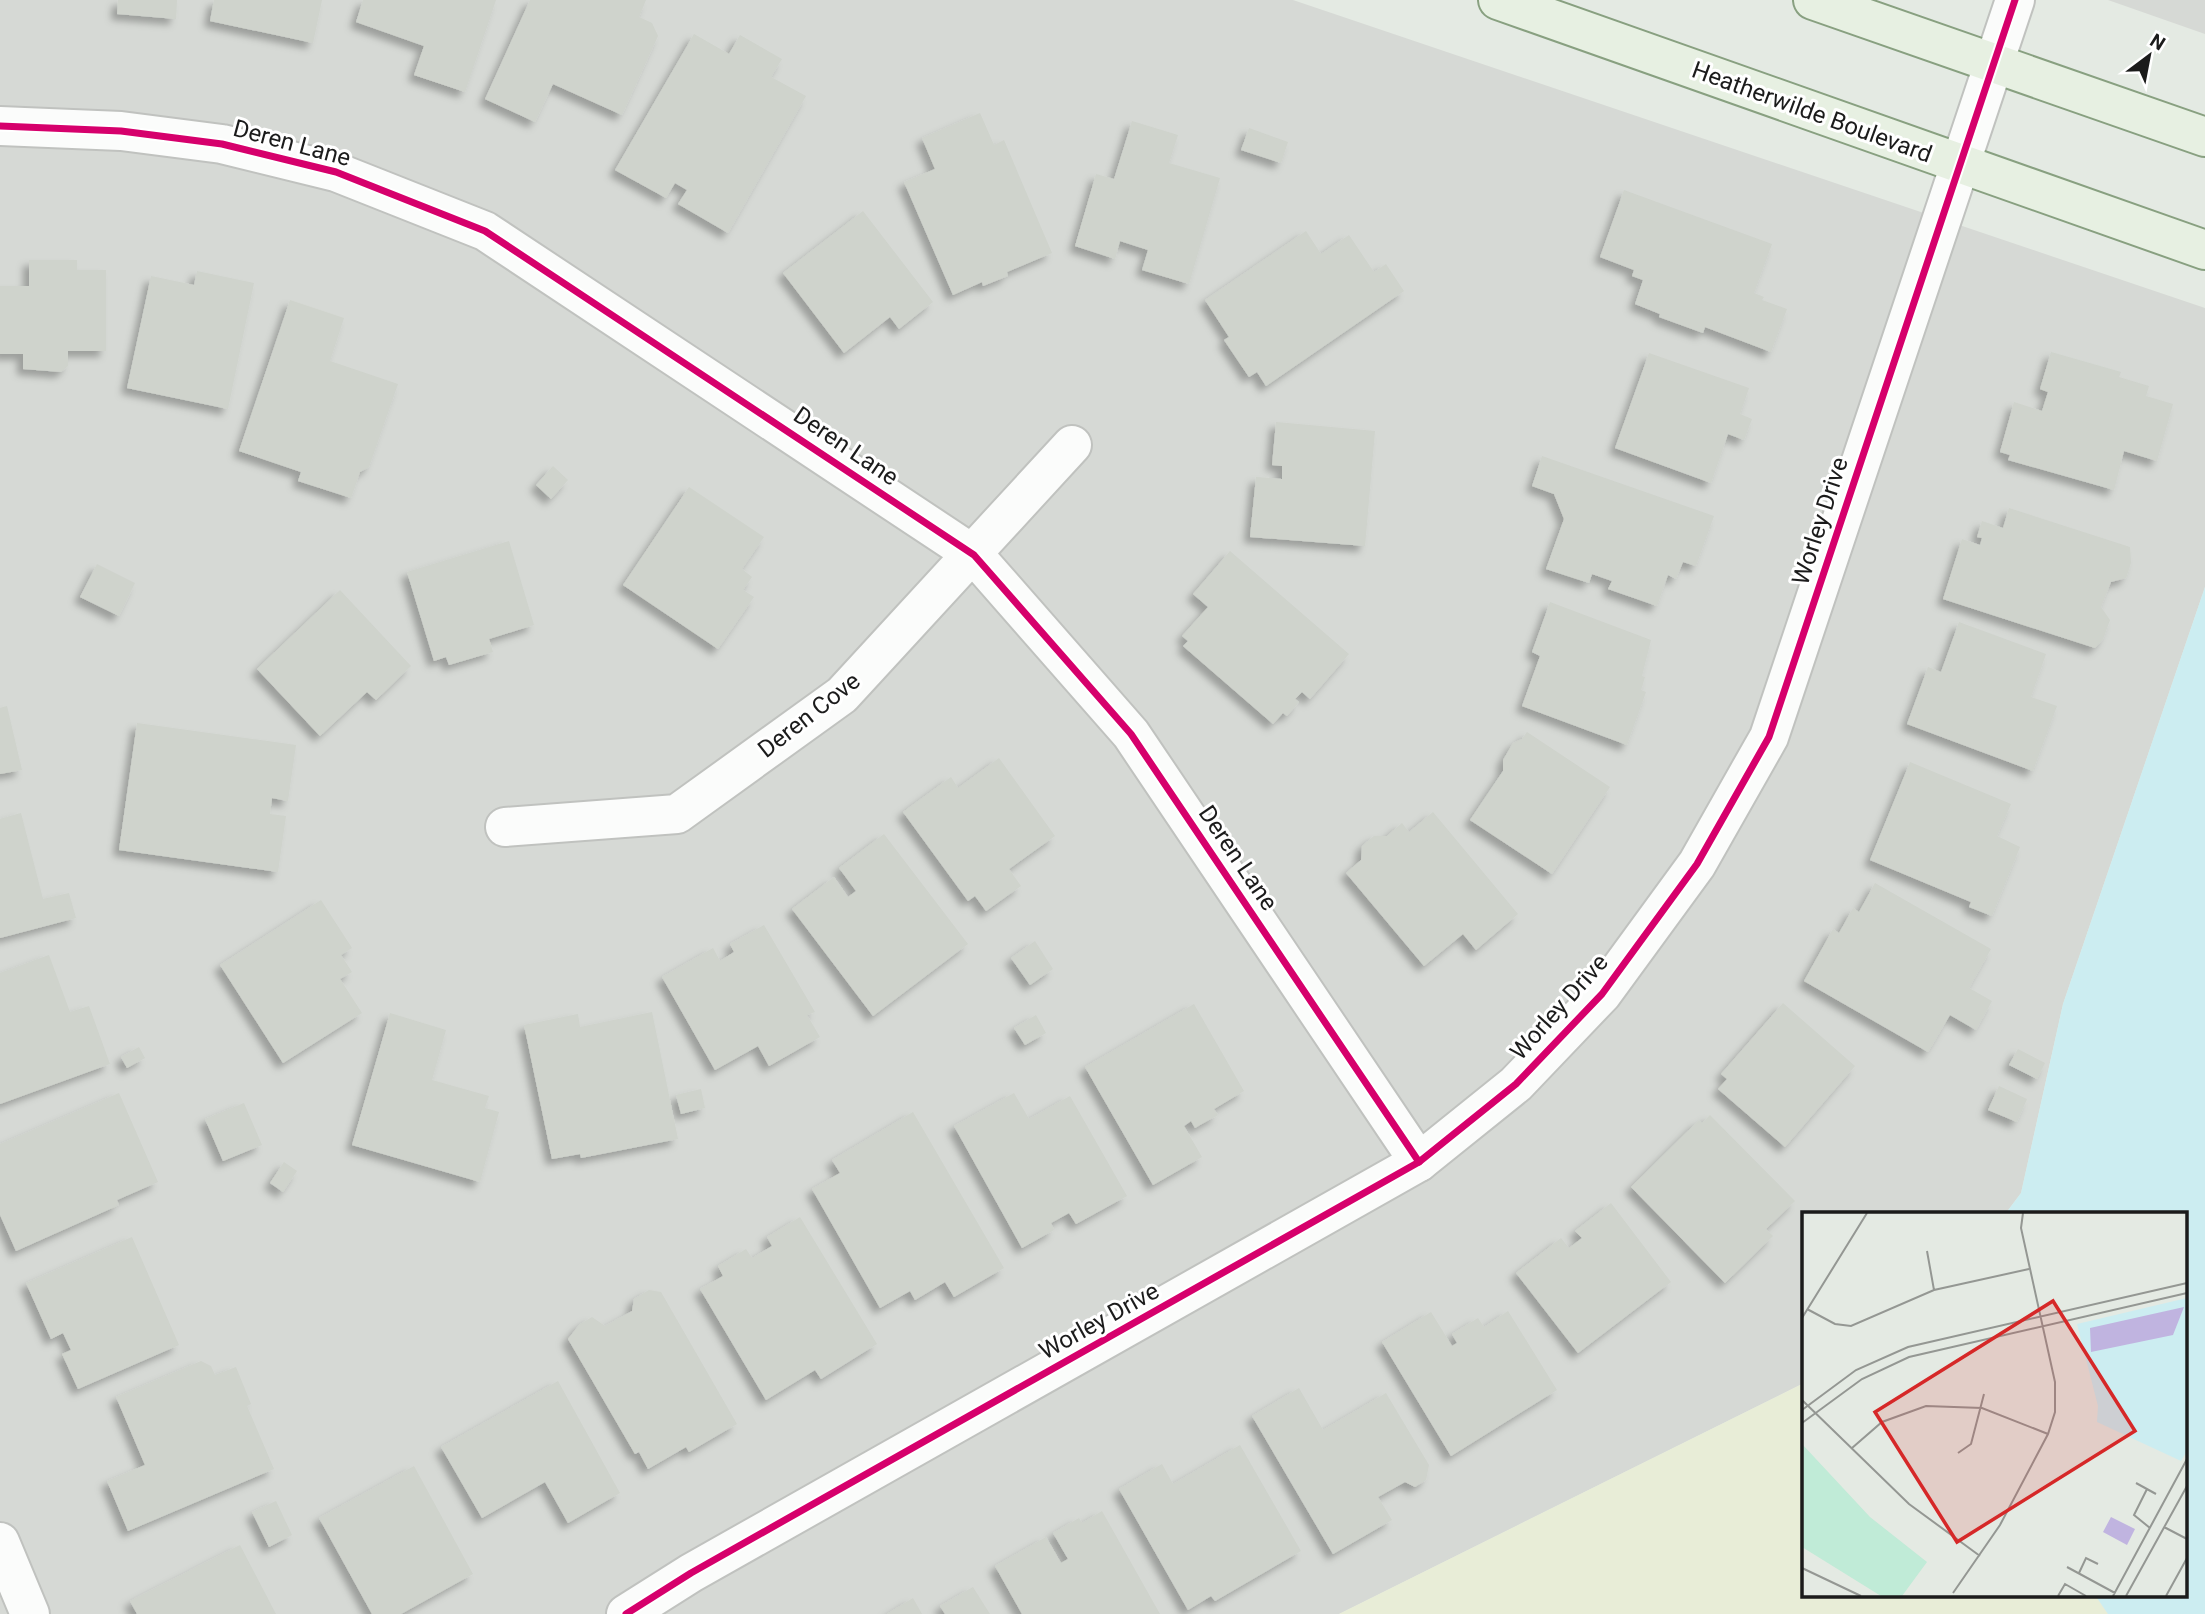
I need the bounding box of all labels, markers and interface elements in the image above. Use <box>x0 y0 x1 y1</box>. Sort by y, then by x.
north arrow <box>2114 21 2184 91</box>
text: N <box>2146 29 2170 55</box>
street label: Heatherwilde Boulevard <box>1688 56 1936 168</box>
street label: Deren Lane <box>230 114 354 172</box>
street label: Deren Lane <box>788 401 904 491</box>
street label: Worley Drive <box>1786 454 1854 588</box>
street label: Deren Cove <box>752 667 866 763</box>
street label: Deren Lane <box>1193 800 1283 916</box>
street label: Worley Drive <box>1504 948 1614 1066</box>
inset map <box>1802 1212 2188 1596</box>
street label: Worley Drive <box>1034 1277 1164 1365</box>

